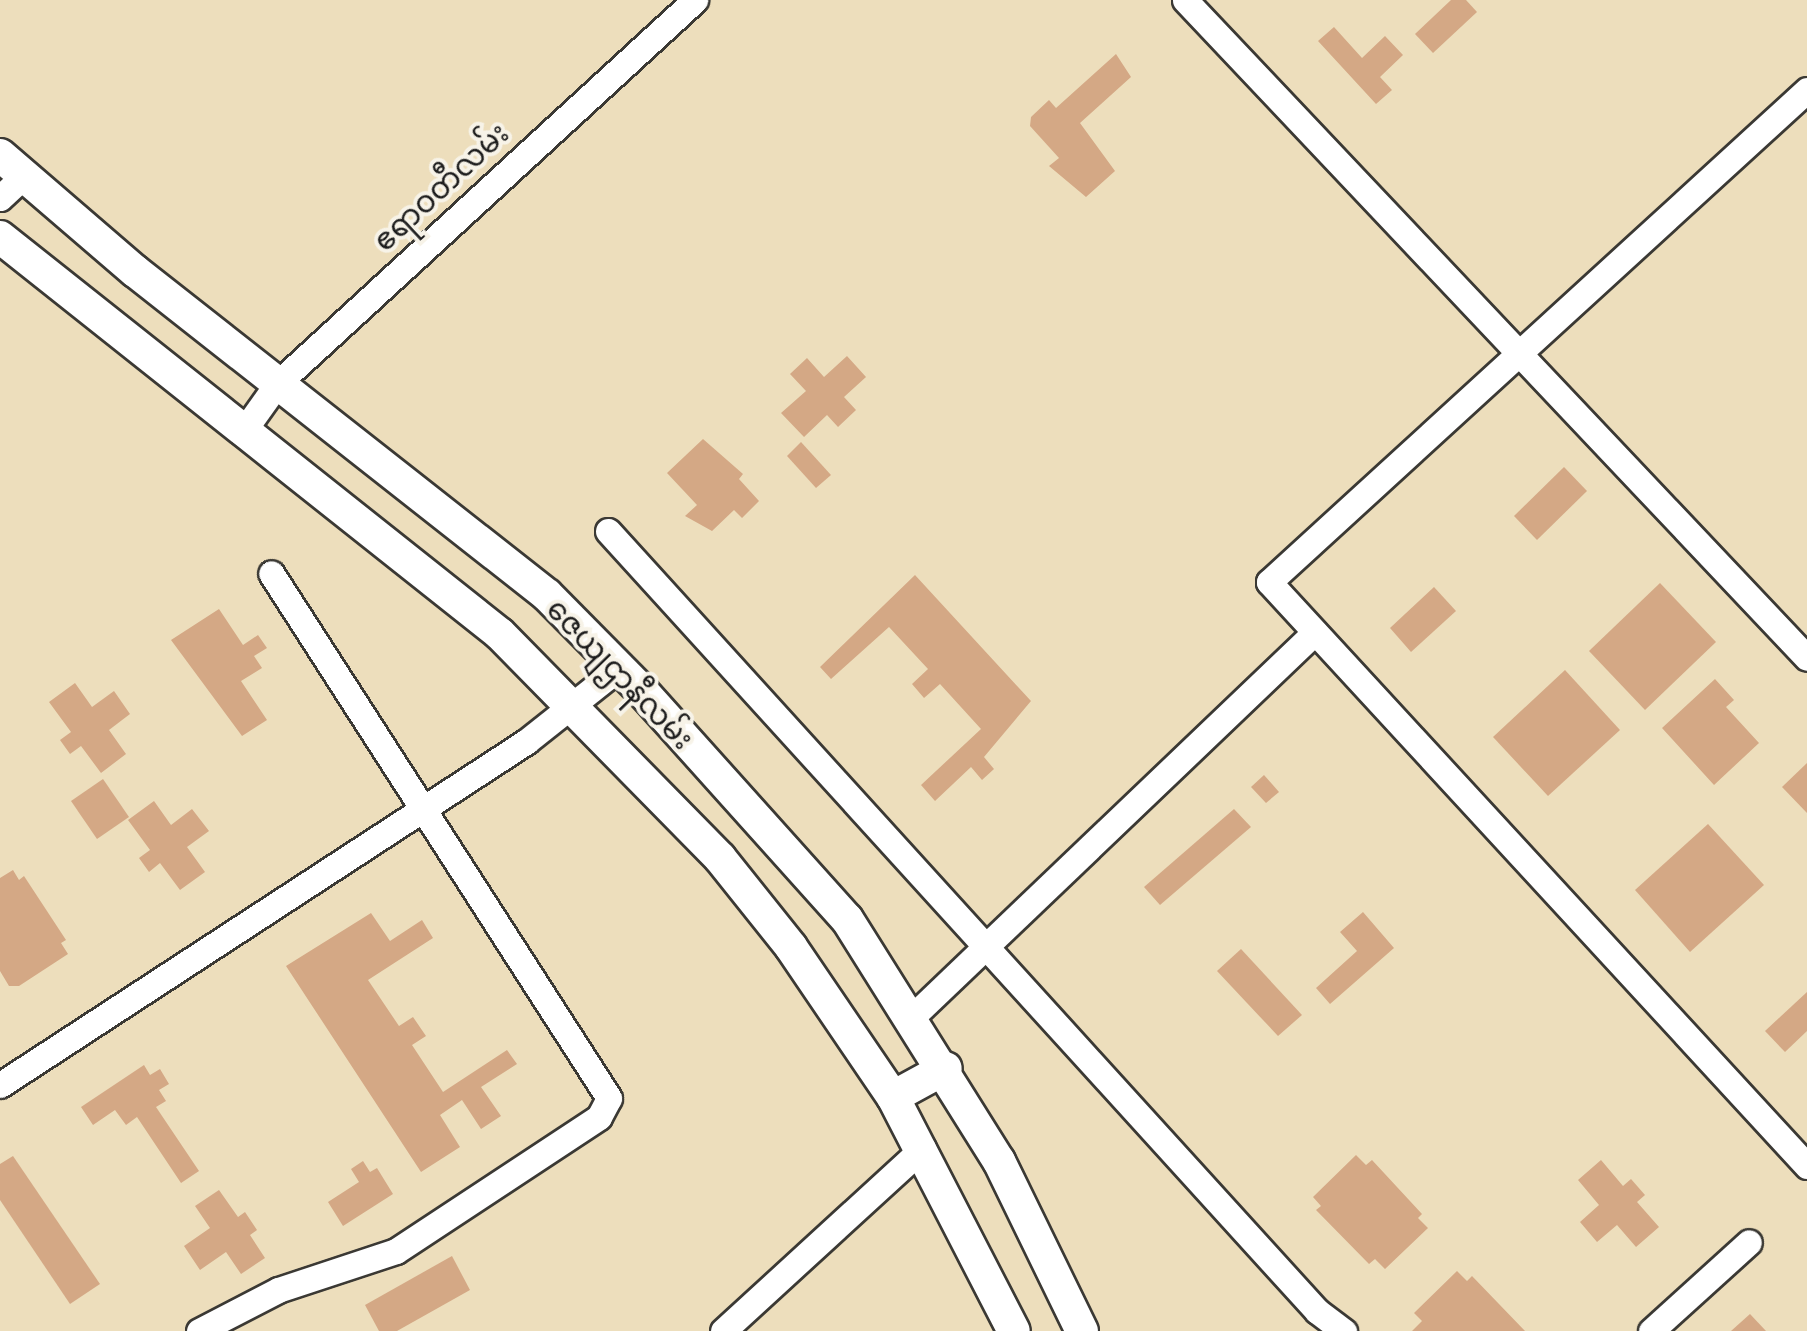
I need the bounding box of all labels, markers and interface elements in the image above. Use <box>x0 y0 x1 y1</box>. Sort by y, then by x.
street label: ဧရာဝတီလမ်း <box>365 114 515 258</box>
street label: ဇေယျဌာနီလမ်း <box>540 590 702 756</box>

